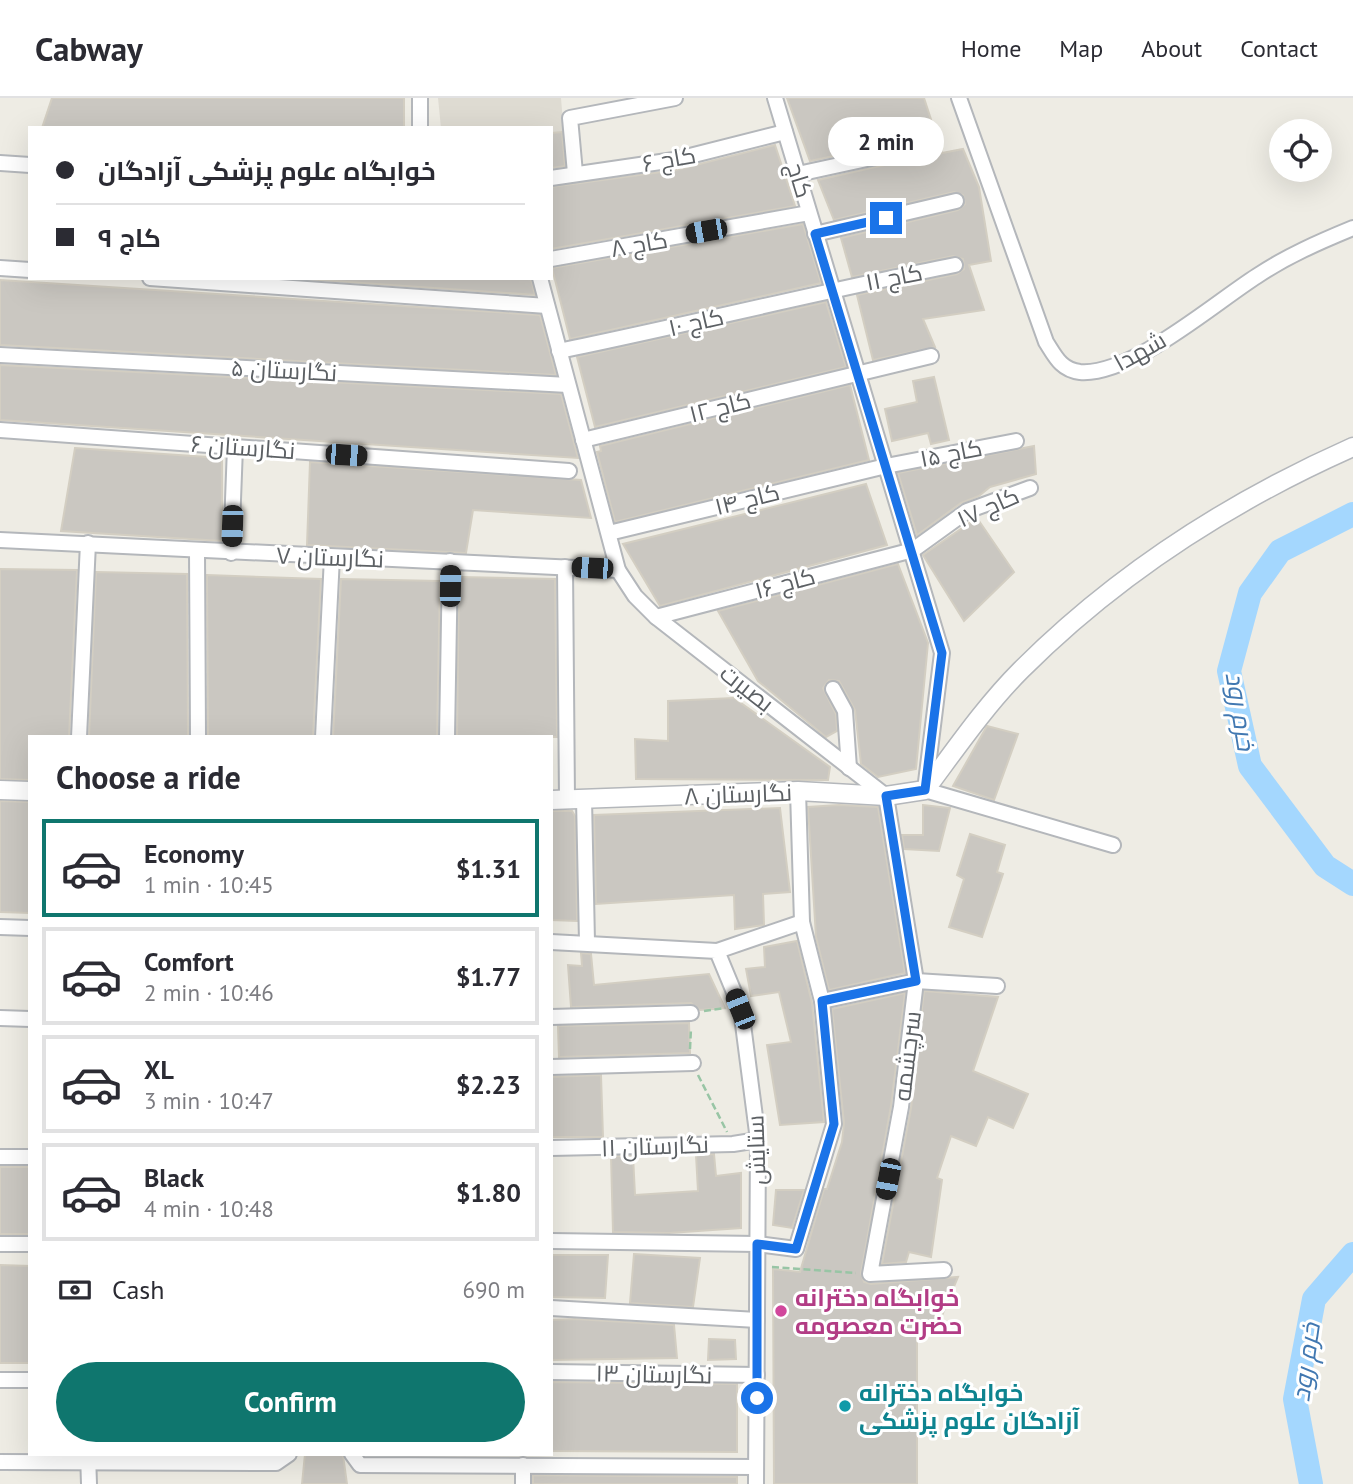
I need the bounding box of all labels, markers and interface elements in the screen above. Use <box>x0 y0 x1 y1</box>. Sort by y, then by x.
text: Cabway <box>35 27 143 70</box>
text: Home <box>961 33 1021 64</box>
text: Map <box>1059 33 1103 64</box>
text: About <box>1141 33 1202 64</box>
text: Contact <box>1240 33 1318 64</box>
callout: 2 min <box>828 116 944 166</box>
map controls <box>1269 119 1332 182</box>
button: locate <box>1269 119 1332 182</box>
text: 2 min <box>858 127 914 156</box>
street label: کاج ۶ <box>640 139 698 180</box>
text: خوابگاه علوم پزشکی آزادگان <box>98 154 436 187</box>
street label: کاج <box>779 158 820 202</box>
route end <box>870 202 902 234</box>
car <box>684 217 729 245</box>
text: کاج ۹ <box>98 221 161 254</box>
street label: کاج ۸ <box>608 224 670 265</box>
street label: کاج ۱۱ <box>863 256 925 299</box>
street label: کاج ۱۰ <box>665 301 727 344</box>
street label: شهدا <box>1108 324 1172 378</box>
street label: نگارستان ۵ <box>230 352 338 388</box>
street label: کاج ۱۲ <box>686 384 754 431</box>
street label: نگارستان ۶ <box>190 428 296 466</box>
street label: کاج ۱۵ <box>917 432 985 475</box>
car <box>325 443 368 467</box>
street label: کاج ۱۴ <box>711 476 783 523</box>
street label: کاج ۱۷ <box>952 480 1024 535</box>
car <box>221 505 244 547</box>
street label: نگارستان ۷ <box>275 540 385 574</box>
car <box>571 556 614 580</box>
street label: کاج ۱۶ <box>751 560 819 607</box>
car <box>440 565 461 607</box>
street label: بصیرت <box>714 657 780 719</box>
water label: خرم رود <box>1217 669 1264 754</box>
text: Choose a ride <box>56 756 241 798</box>
street label: نگارستان ۸ <box>683 777 793 811</box>
icon: car <box>60 837 123 900</box>
text: Economy <box>144 837 244 870</box>
text: $1.31 <box>456 852 521 885</box>
text: 1 min · 10:45 <box>144 870 274 899</box>
icon: car <box>60 945 123 1008</box>
text: Comfort <box>144 945 234 978</box>
text: $1.77 <box>456 960 521 993</box>
text: 2 min · 10:46 <box>144 978 274 1007</box>
car <box>723 986 758 1032</box>
street label: سرچشمه <box>886 1009 929 1103</box>
icon: car <box>60 1053 123 1116</box>
text: XL <box>144 1053 174 1086</box>
text: $2.23 <box>456 1068 521 1101</box>
text: 3 min · 10:47 <box>144 1086 274 1115</box>
street label: ستایش <box>739 1114 773 1186</box>
street label: نگارستان ۱۱ <box>600 1129 710 1163</box>
car <box>874 1156 903 1202</box>
icon: car <box>60 1161 123 1224</box>
text: Black <box>144 1161 204 1194</box>
text: $1.80 <box>456 1176 521 1209</box>
text: 4 min · 10:48 <box>144 1194 274 1223</box>
icon: cash <box>56 1271 94 1309</box>
text: Cash <box>112 1273 164 1306</box>
text: 690 m <box>463 1275 525 1304</box>
place label: خوابگاه دخترانه حضرت معصومه <box>795 1282 962 1341</box>
marker: خوابگاه دخترانه حضرت معصومه <box>773 1303 789 1319</box>
water label: خرم رود <box>1283 1319 1329 1404</box>
street label: نگارستان ۱۳ <box>595 1357 713 1391</box>
button: Confirm <box>56 1362 525 1442</box>
place label: خوابگاه دخترانه آزادگان علوم پزشکی <box>859 1377 1080 1438</box>
route start <box>741 1382 773 1414</box>
marker: خوابگاه دخترانه آزادگان علوم پزشکی <box>837 1398 853 1414</box>

